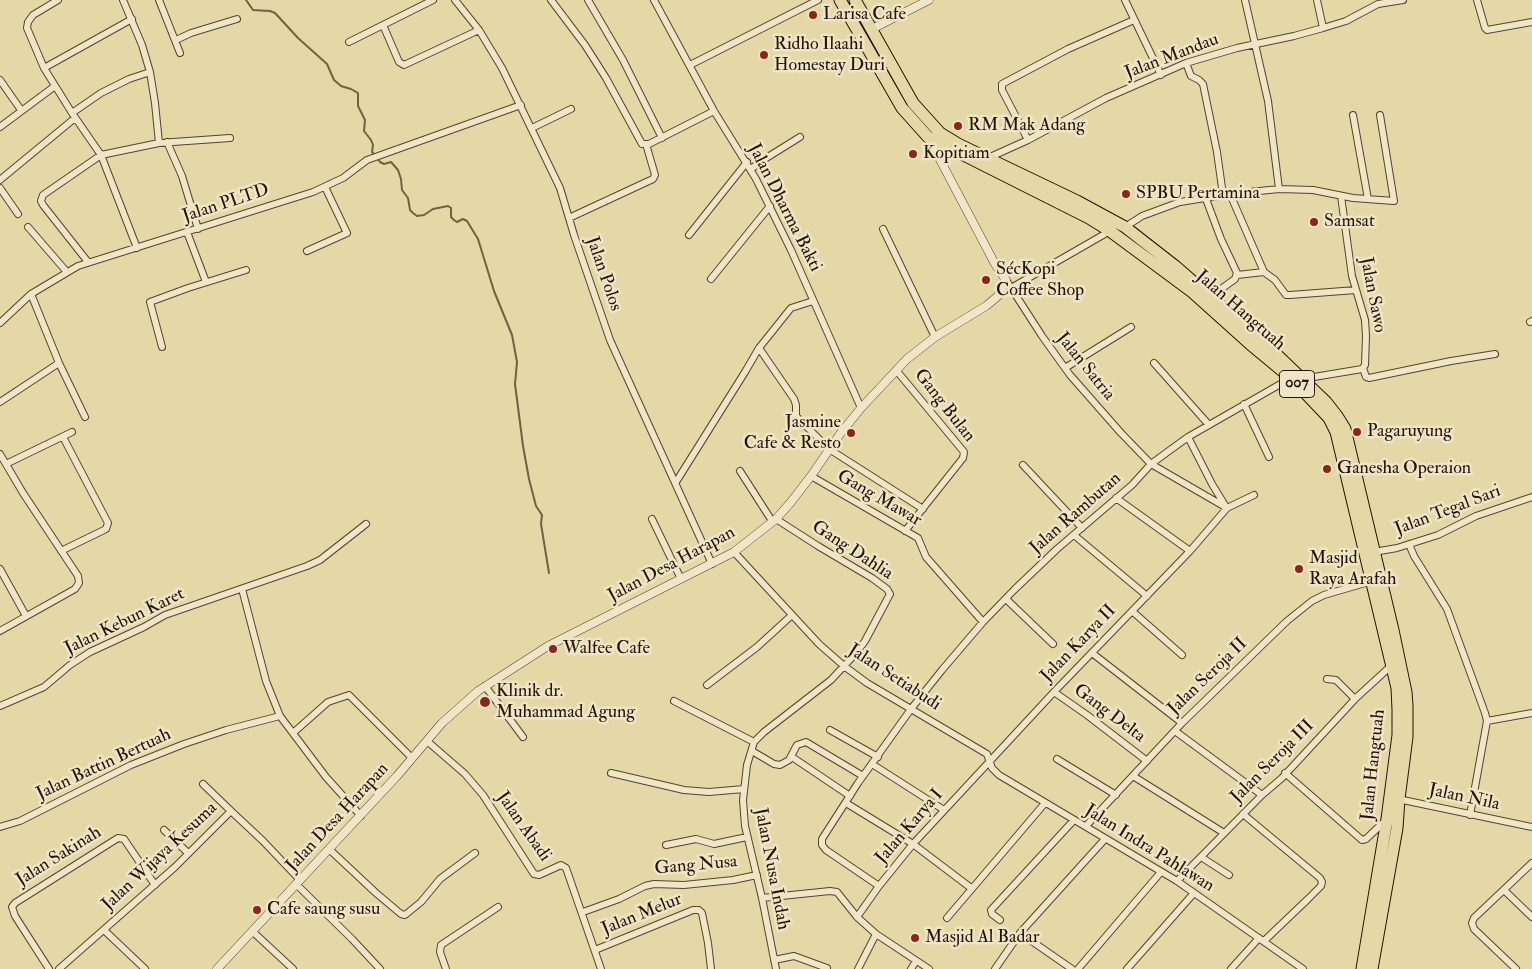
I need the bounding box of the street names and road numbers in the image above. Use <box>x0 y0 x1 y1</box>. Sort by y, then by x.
street label: Jalan Mandau <box>1122 29 1222 85</box>
street label: Jalan Dharma Bakti <box>742 140 826 276</box>
street label: Jalan PLTD <box>180 180 272 228</box>
street label: Jalan Polos <box>580 234 626 314</box>
street label: Jalan Sawo <box>1354 256 1390 334</box>
street label: Jalan Hangtuah <box>1191 266 1289 356</box>
street label: Jalan Satria <box>1051 329 1119 405</box>
street label: Gang Bulan <box>909 365 979 447</box>
road number: 007 <box>1280 370 1314 398</box>
street label: Gang Mawar <box>833 466 925 532</box>
street label: Jalan Rambutan <box>1026 468 1126 560</box>
street label: Jalan Tegal Sari <box>1392 481 1504 541</box>
street label: Gang Dahlia <box>807 517 897 585</box>
street label: Jalan Desa Harapan <box>605 522 739 608</box>
street label: Jalan Kebun Karet <box>62 584 188 660</box>
street label: Jalan Karya II <box>1037 601 1121 687</box>
street label: Jalan Seroja II <box>1164 634 1252 720</box>
street label: Jalan Setiabudi <box>843 640 945 716</box>
street label: Gang Delta <box>1069 680 1149 748</box>
street label: Jalan Hangtuah <box>1357 708 1391 822</box>
street label: Jalan Seroja III <box>1227 716 1319 808</box>
street label: Jalan Battin Bertuah <box>33 724 175 806</box>
street label: Jalan Desa Harapan <box>282 759 394 877</box>
street label: Jalan Nila <box>1426 780 1502 816</box>
street label: Jalan Karya I <box>872 785 948 869</box>
street label: Jalan Abadi <box>491 788 555 866</box>
street label: Jalan Wijaya Kesuma <box>98 798 222 916</box>
street label: Jalan Indra Pahlawan <box>1080 800 1218 898</box>
street label: Jalan Nusa Indah <box>749 806 793 932</box>
street label: Jalan Sakinah <box>12 822 106 892</box>
street label: Gang Nusa <box>654 852 738 880</box>
street label: Jalan Melur <box>599 889 685 941</box>

